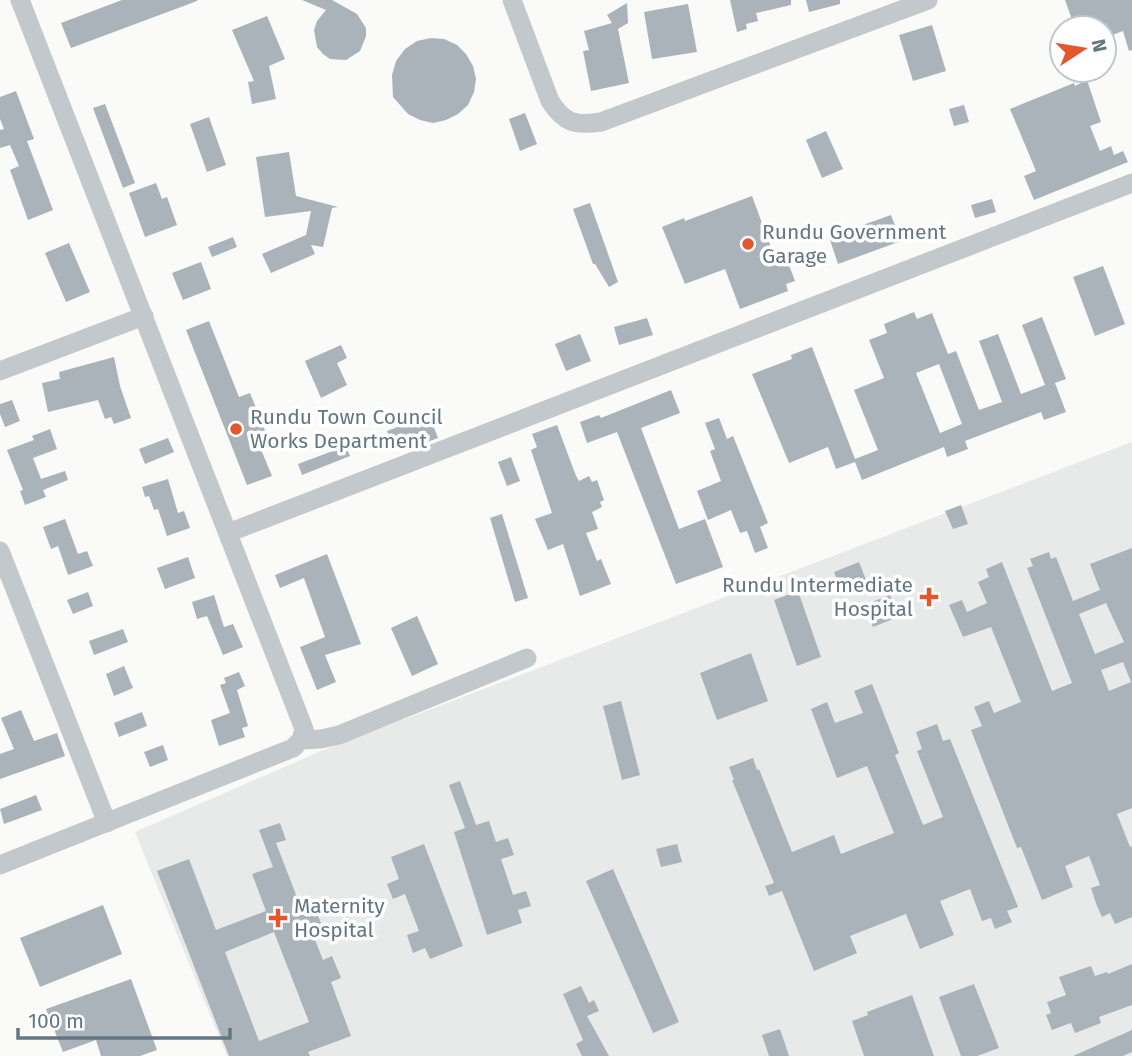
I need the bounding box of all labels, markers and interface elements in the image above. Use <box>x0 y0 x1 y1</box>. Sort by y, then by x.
north arrow <box>1048 14 1118 84</box>
text: N <box>1087 37 1112 54</box>
place label: Rundu Government Garage <box>762 219 947 269</box>
marker: Rundu Government Garage <box>740 236 756 252</box>
place label: Rundu Town Council Works Department <box>250 404 443 454</box>
marker: Rundu Town Council Works Department <box>228 421 244 437</box>
place label: Rundu Intermediate Hospital <box>722 572 913 622</box>
marker: Rundu Intermediate Hospital <box>919 587 939 607</box>
place label: Maternity Hospital <box>294 893 385 943</box>
marker: Maternity Hospital <box>268 908 288 928</box>
scale bar <box>18 996 229 1040</box>
text: 100 m <box>28 1008 84 1034</box>

